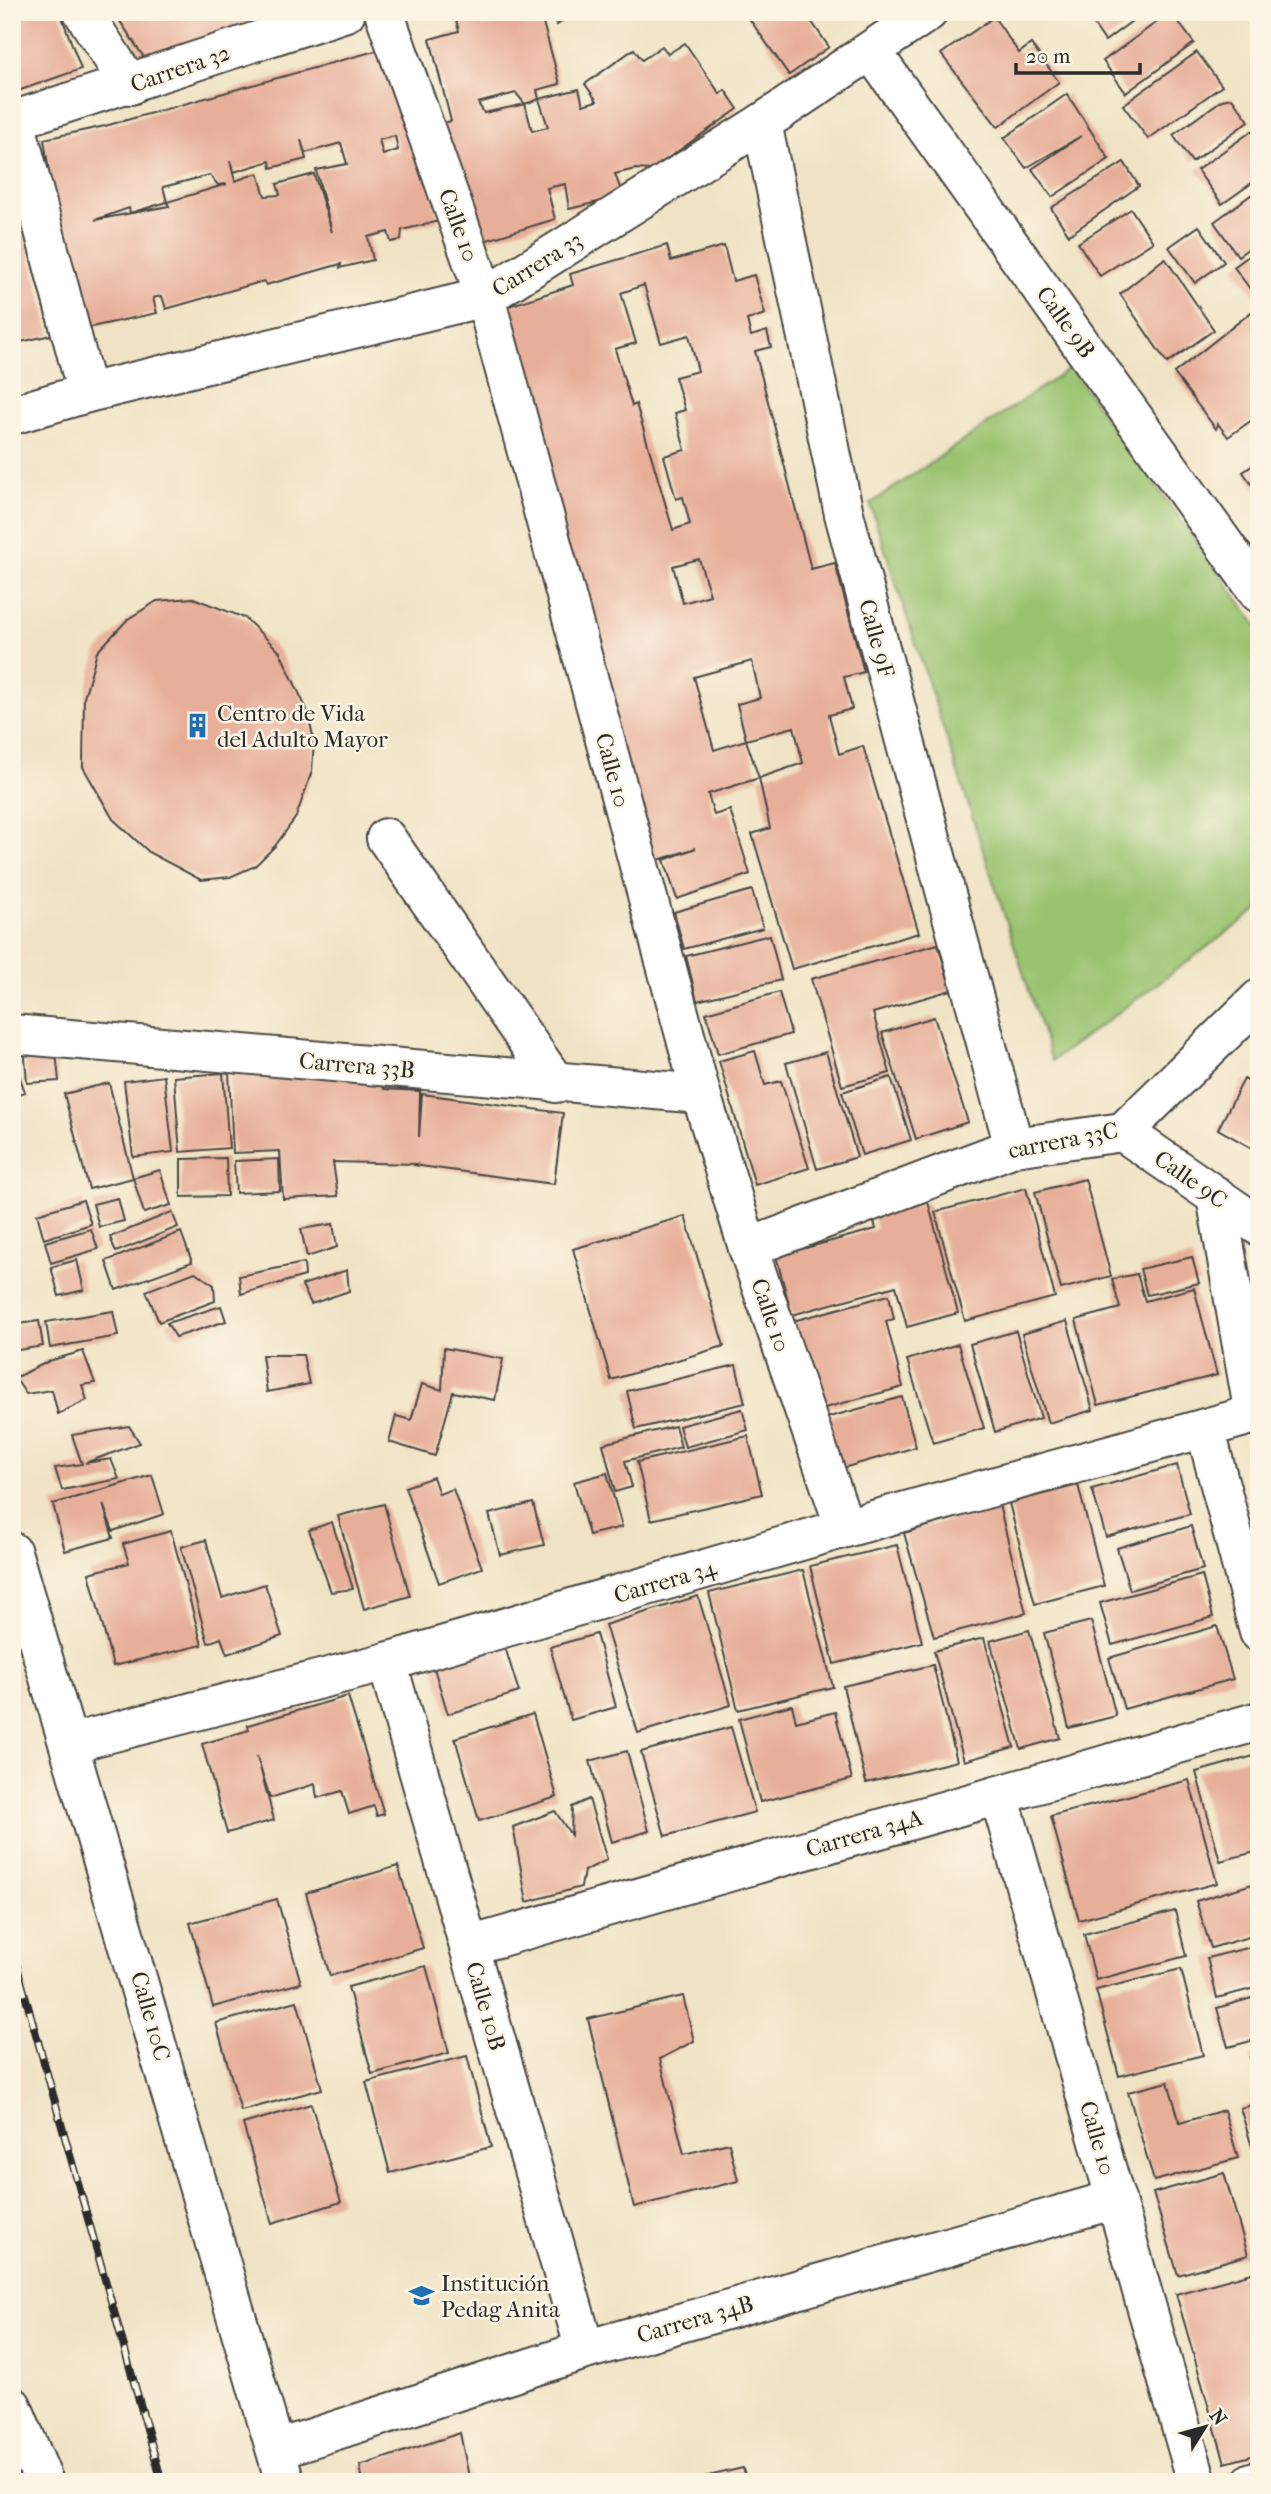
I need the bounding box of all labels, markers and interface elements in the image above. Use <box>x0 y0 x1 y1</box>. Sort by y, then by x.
scale bar <box>1016 32 1140 76</box>
street label: Carrera 32 <box>127 39 234 98</box>
text: 20 m <box>1026 44 1071 68</box>
street label: Calle 10 <box>433 185 484 265</box>
street label: Carrera 33 <box>487 226 587 303</box>
street label: Calle 9B <box>1031 281 1101 363</box>
street label: Calle 9F <box>853 596 900 680</box>
place label: Centro de Vida del Adulto Mayor <box>217 700 388 753</box>
building icon: Centro de Vida del Adulto Mayor <box>183 712 211 740</box>
street label: Calle 10 <box>590 730 635 810</box>
street label: Carrera 33B <box>298 1047 416 1084</box>
street label: carrera 33C <box>1006 1117 1120 1164</box>
street label: Calle 9C <box>1149 1145 1232 1214</box>
street label: Calle 10 <box>745 1275 796 1355</box>
street label: Carrera 34 <box>611 1554 721 1609</box>
street label: Carrera 34A <box>803 1804 927 1863</box>
street label: Calle 10B <box>460 1959 511 2053</box>
street label: Calle 10C <box>125 1969 176 2064</box>
street label: Calle 10 <box>1074 2098 1121 2178</box>
place label: Institución Pedag Anita <box>441 2270 560 2323</box>
school or university icon: Institución Pedag Anita <box>407 2282 435 2310</box>
street label: Carrera 34B <box>634 2290 757 2349</box>
north arrow <box>1170 2392 1240 2462</box>
text: N <box>1205 2405 1231 2430</box>

